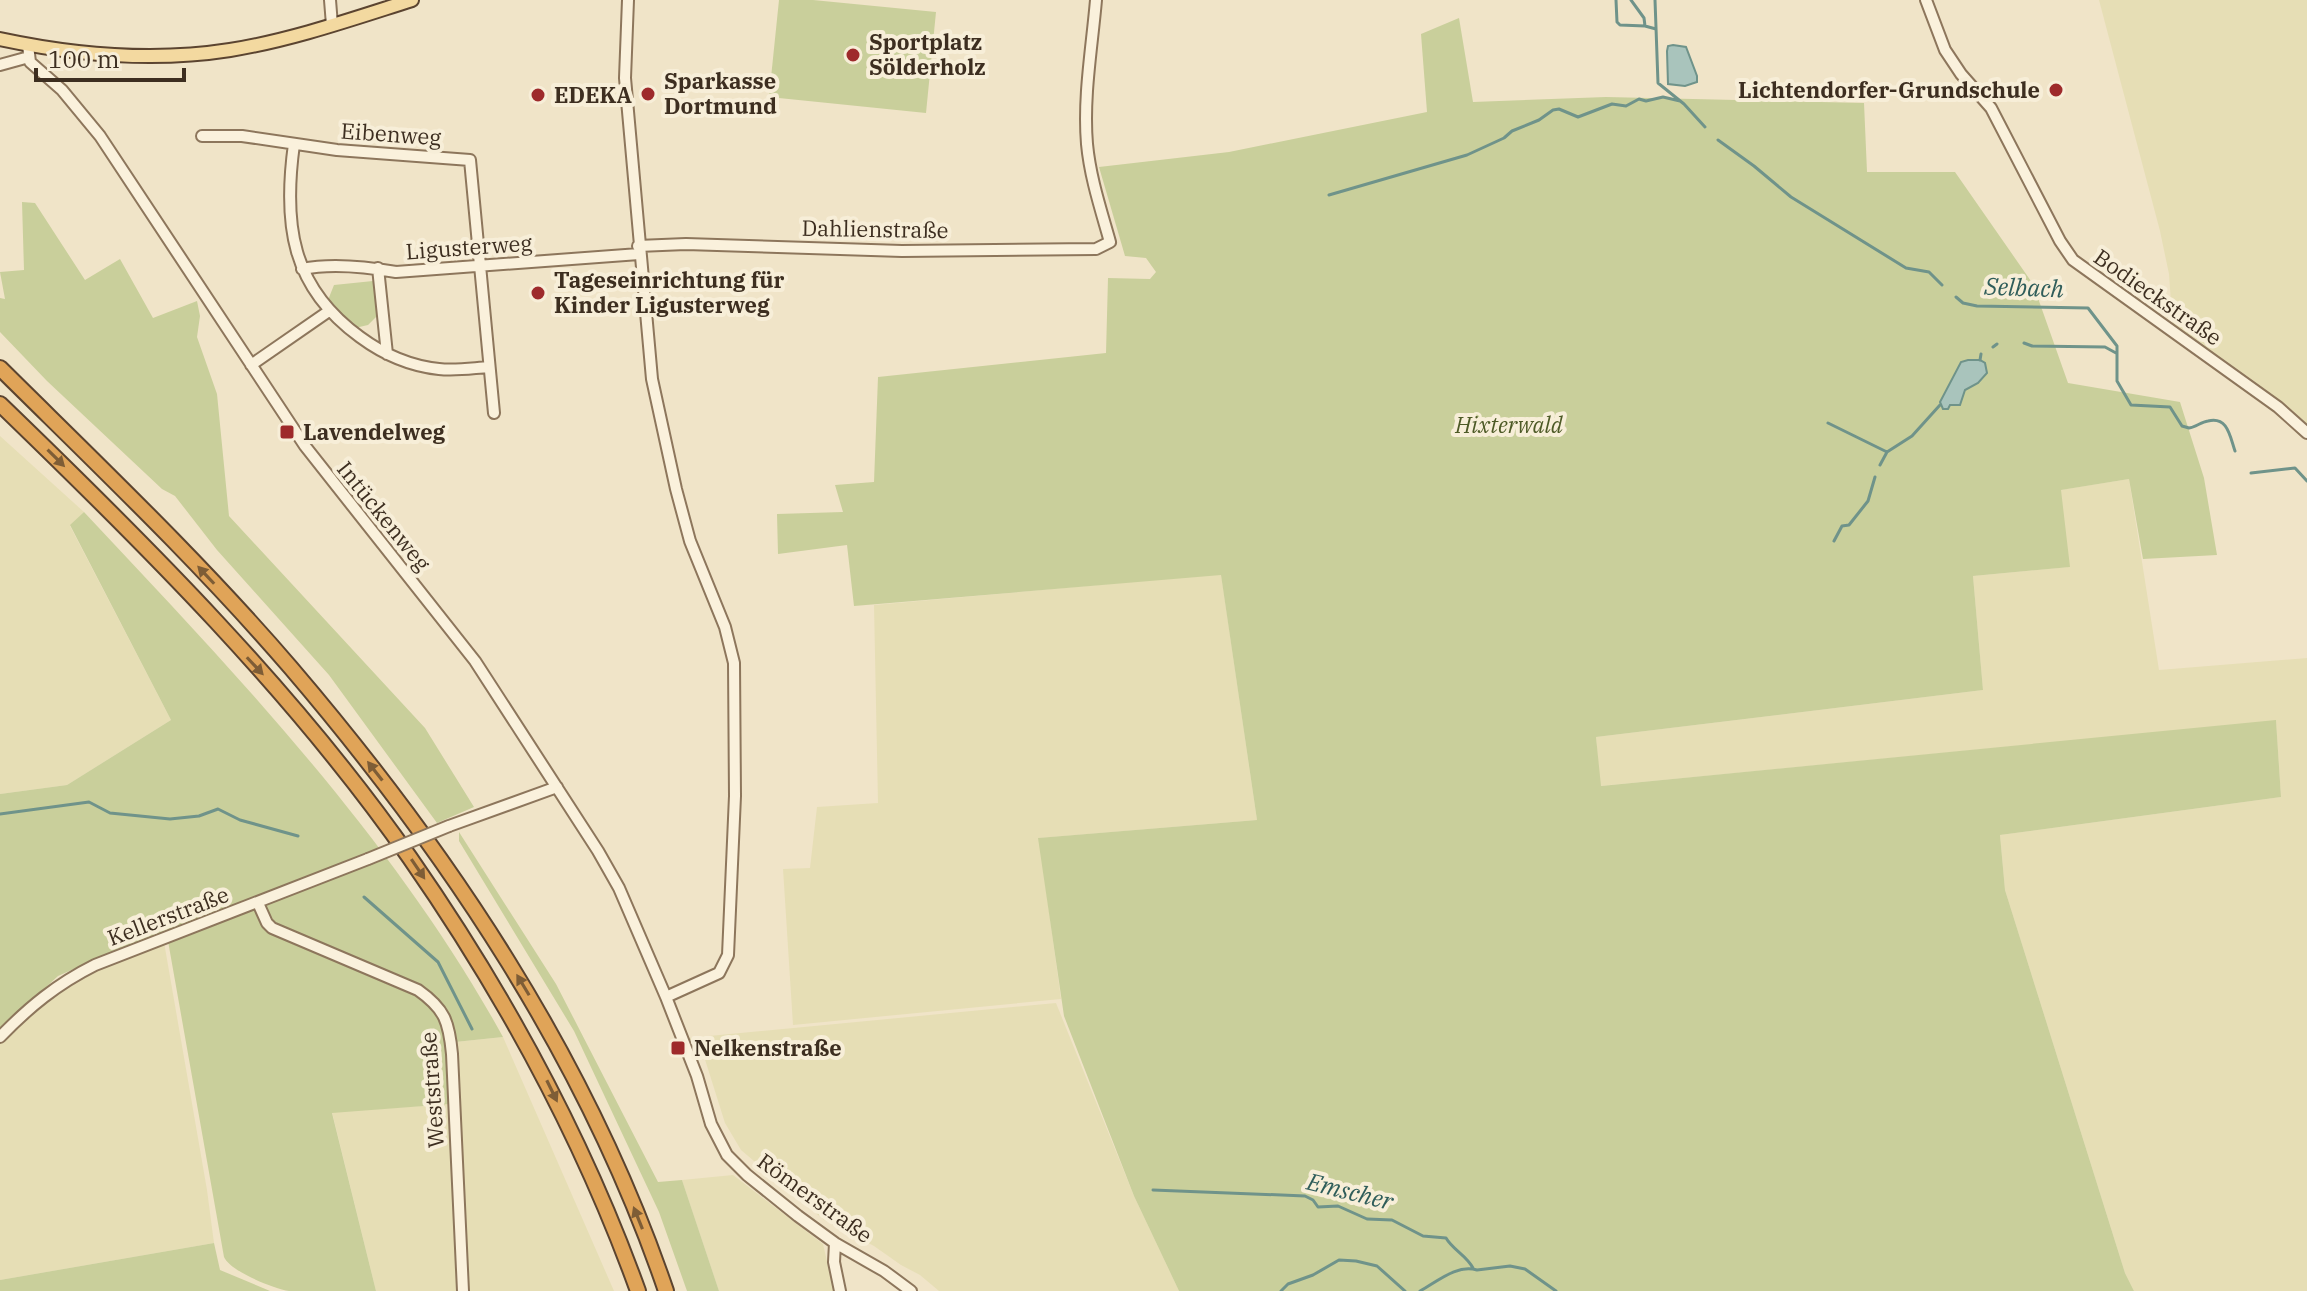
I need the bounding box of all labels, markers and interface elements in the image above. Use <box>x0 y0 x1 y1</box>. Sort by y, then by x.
place label: Sportplatz Sölderholz <box>869 27 986 81</box>
scale bar <box>36 32 184 82</box>
text: 100 m <box>48 43 120 75</box>
marker: Sportplatz Sölderholz <box>844 46 862 64</box>
place label: Sparkasse Dortmund <box>664 66 777 120</box>
place label: Lichtendorfer-Grundschule <box>1738 75 2040 104</box>
place label: EDEKA <box>554 80 632 109</box>
marker: Lichtendorfer-Grundschule <box>2047 81 2065 99</box>
marker: Sparkasse Dortmund <box>639 85 657 103</box>
marker: EDEKA <box>529 86 547 104</box>
street label: Eibenweg <box>340 116 442 151</box>
street label: Dahlienstraße <box>801 213 949 244</box>
street label: Ligusterweg <box>405 228 533 265</box>
street label: Bodieckstraße <box>2089 242 2228 351</box>
place label: Tageseinrichtung für Kinder Ligusterweg <box>554 265 784 319</box>
water label: Selbach <box>1983 270 2064 304</box>
marker: Tageseinrichtung für Kinder Ligusterweg <box>529 284 547 302</box>
park label: Hixterwald <box>1454 410 1564 439</box>
place label: Lavendelweg <box>303 417 446 446</box>
marker: Lavendelweg <box>278 423 296 441</box>
one-way arrow <box>46 449 65 467</box>
street label: Intückenweg <box>331 455 438 577</box>
one-way arrow <box>197 565 215 584</box>
one-way arrow <box>246 656 264 675</box>
one-way arrow <box>368 761 384 781</box>
one-way arrow <box>410 858 425 879</box>
street label: Kellerstraße <box>103 879 233 952</box>
one-way arrow <box>516 974 530 996</box>
street label: Weststraße <box>413 1031 450 1149</box>
place label: Nelkenstraße <box>694 1033 842 1062</box>
marker: Nelkenstraße <box>669 1039 687 1057</box>
one-way arrow <box>545 1080 558 1103</box>
street label: Römerstraße <box>752 1146 879 1249</box>
water label: Emscher <box>1303 1165 1398 1218</box>
one-way arrow <box>631 1206 644 1230</box>

